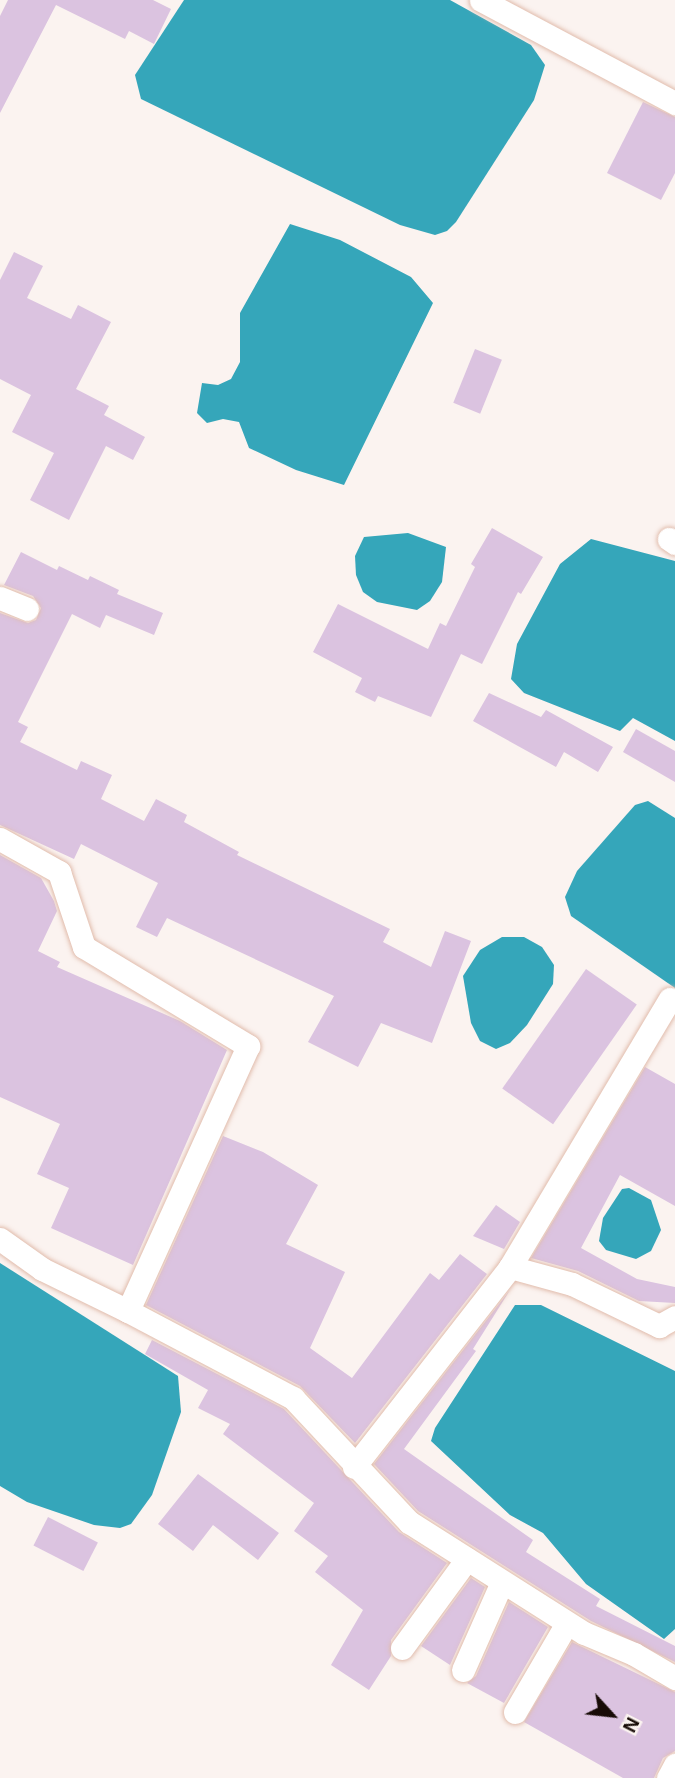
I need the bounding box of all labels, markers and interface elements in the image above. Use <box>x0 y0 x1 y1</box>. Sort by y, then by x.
north arrow <box>577 1680 647 1750</box>
text: N <box>619 1714 644 1736</box>

